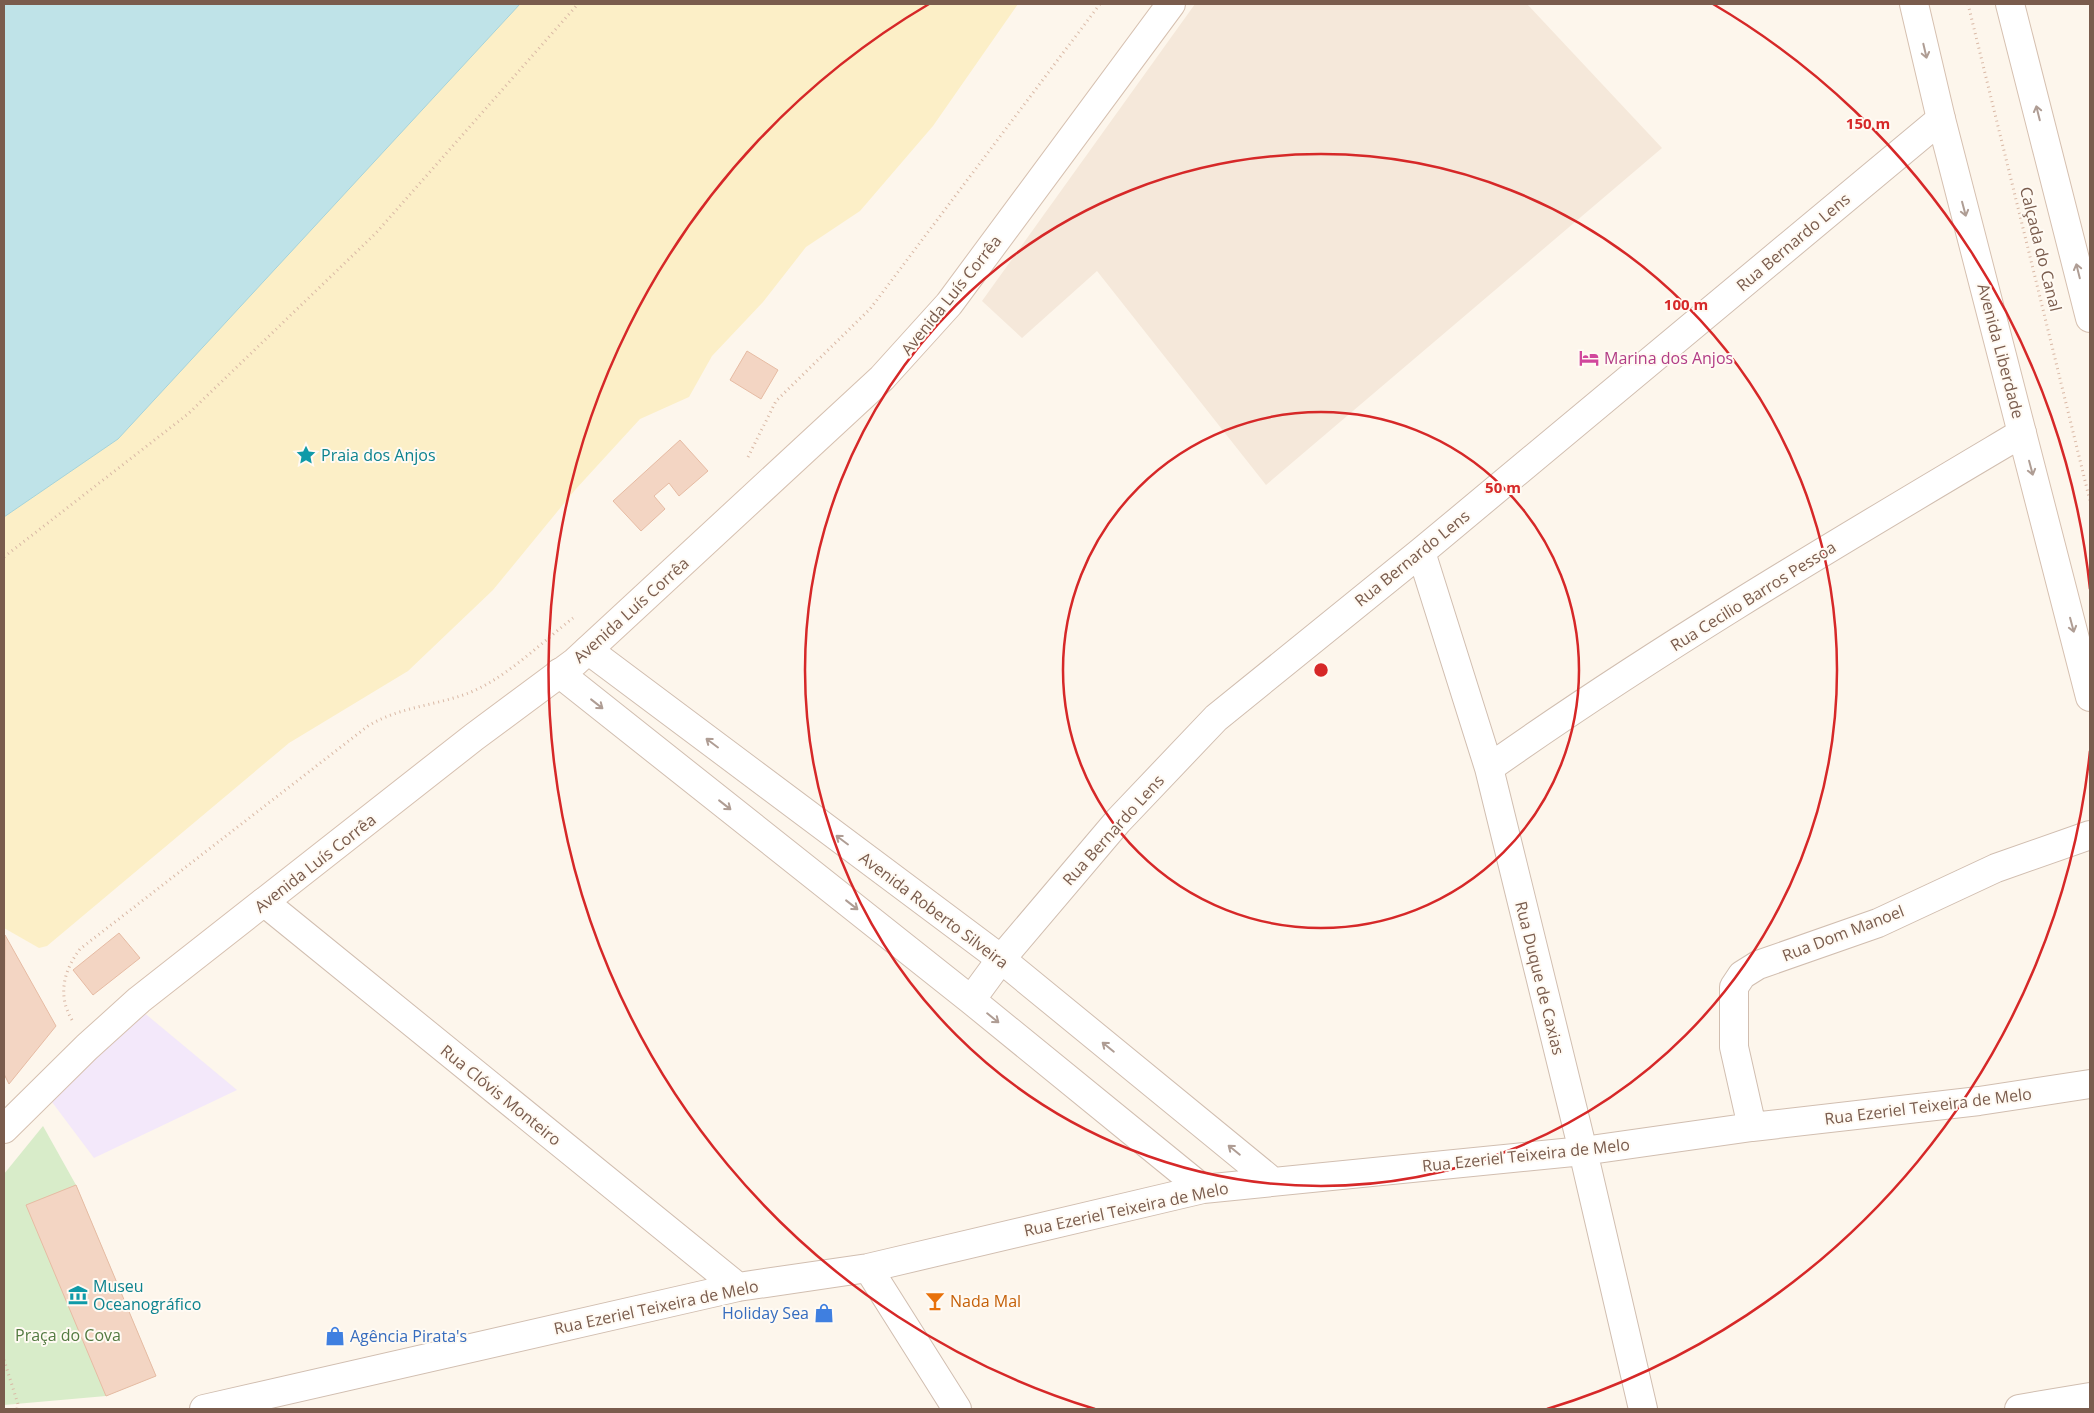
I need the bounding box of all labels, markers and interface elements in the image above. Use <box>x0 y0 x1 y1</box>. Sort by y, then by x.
one-way arrow <box>1921 43 1930 59</box>
one-way arrow <box>2033 106 2042 122</box>
text: 150 m <box>1846 113 1890 133</box>
street label: Calçada do Canal <box>2015 184 2067 314</box>
street label: Rua Bernardo Lens <box>1731 188 1855 296</box>
one-way arrow <box>1960 201 1969 217</box>
street label: Avenida Luís Corrêa <box>896 230 1006 360</box>
one-way arrow <box>2073 263 2082 279</box>
street label: Avenida Liberdade <box>1972 281 2030 421</box>
text: 100 m <box>1664 294 1708 314</box>
hotel icon: Marina dos Anjos <box>1578 347 1600 369</box>
place label: Marina dos Anjos <box>1604 347 1733 369</box>
place icon: Praia dos Anjos <box>295 444 317 466</box>
place label: Praia dos Anjos <box>321 444 436 466</box>
one-way arrow <box>2027 459 2036 475</box>
text: 50 m <box>1485 477 1521 497</box>
street label: Rua Bernardo Lens <box>1350 505 1474 611</box>
street label: Rua Cecilio Barros Pessoa <box>1666 536 1840 656</box>
street label: Avenida Luís Corrêa <box>568 552 694 668</box>
one-way arrow <box>2068 617 2077 633</box>
centre of rings <box>1312 661 1330 679</box>
one-way arrow <box>591 698 604 709</box>
one-way arrow <box>706 737 719 748</box>
street label: Rua Bernardo Lens <box>1057 770 1169 890</box>
one-way arrow <box>718 799 731 810</box>
street label: Avenida Luís Corrêa <box>250 809 380 917</box>
one-way arrow <box>835 835 849 845</box>
street label: Avenida Roberto Silveira <box>855 847 1013 973</box>
street label: Rua Duque de Caxias <box>1510 899 1570 1057</box>
one-way arrow <box>845 900 858 911</box>
street label: Rua Dom Manoel <box>1779 900 1907 966</box>
one-way arrow <box>986 1012 999 1023</box>
street label: Rua Clóvis Monteiro <box>436 1040 566 1150</box>
one-way arrow <box>1102 1042 1115 1053</box>
street label: Rua Ezeriel Teixeira de Melo <box>1823 1082 2033 1130</box>
street label: Rua Ezeriel Teixeira de Melo <box>1421 1133 1631 1177</box>
one-way arrow <box>1228 1144 1241 1155</box>
street label: Rua Ezeriel Teixeira de Melo <box>1022 1177 1230 1241</box>
place label: Museu Oceanográfico <box>93 1275 201 1315</box>
street label: Rua Ezeriel Teixeira de Melo <box>552 1275 760 1339</box>
museum icon: Museu Oceanográfico <box>67 1284 89 1306</box>
bar icon: Nada Mal <box>924 1290 946 1312</box>
place label: Nada Mal <box>950 1290 1021 1312</box>
place label: Holiday Sea <box>722 1302 809 1324</box>
shop icon: Holiday Sea <box>813 1302 835 1324</box>
park label: Praça do Cova <box>15 1324 121 1346</box>
shop icon: Agência Pirata's <box>324 1325 346 1347</box>
place label: Agência Pirata's <box>350 1325 467 1347</box>

